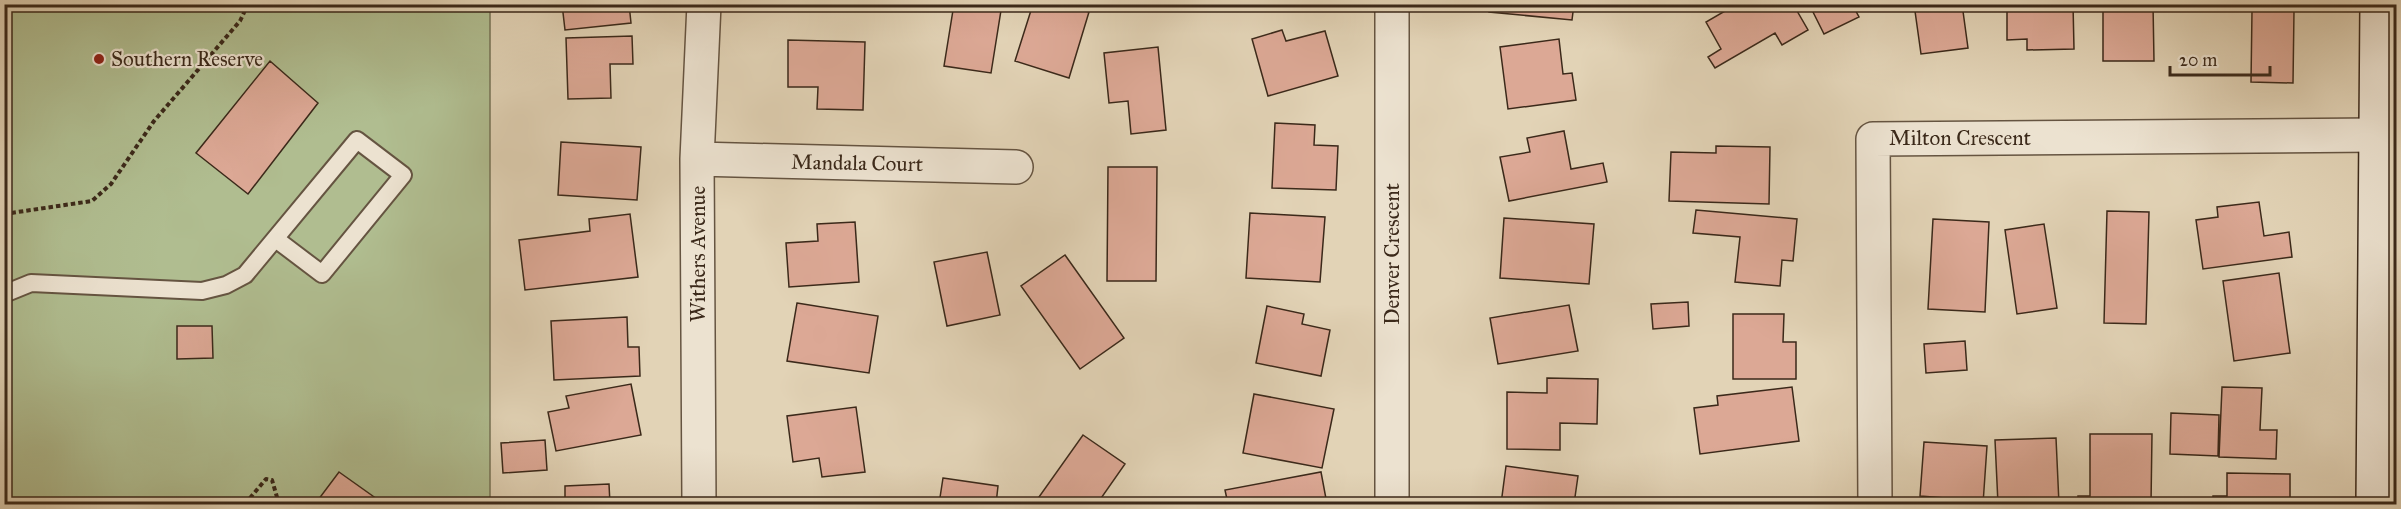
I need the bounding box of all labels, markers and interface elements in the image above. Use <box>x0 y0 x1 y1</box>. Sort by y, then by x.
scale bar <box>2170 39 2270 77</box>
place label: Southern Reserve <box>111 46 263 72</box>
text: 20 m <box>2179 49 2217 71</box>
marker: Southern Reserve <box>92 52 106 66</box>
street label: Milton Crescent <box>1889 125 2031 151</box>
street label: Mandala Court <box>791 149 924 177</box>
street label: Denver Crescent <box>1379 182 1405 325</box>
street label: Withers Avenue <box>685 185 711 322</box>

